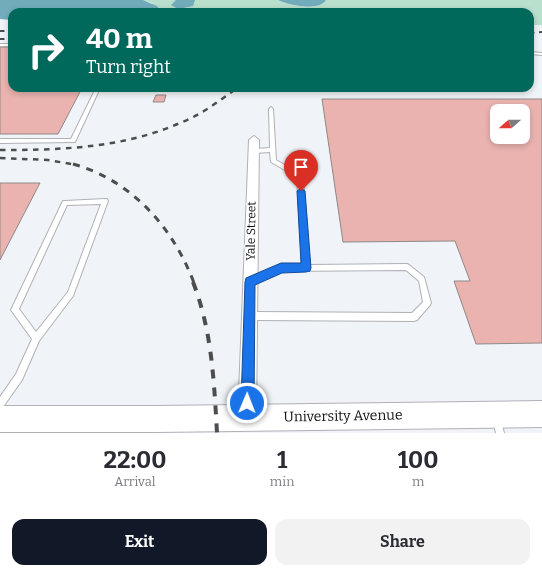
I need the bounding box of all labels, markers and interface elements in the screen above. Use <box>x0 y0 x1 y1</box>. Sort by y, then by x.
text: 40 m <box>86 22 153 55</box>
icon: right <box>20 24 72 76</box>
text: Turn right <box>86 56 171 78</box>
north arrow <box>490 104 530 144</box>
map controls <box>490 104 530 144</box>
pin <box>284 150 318 191</box>
icon: arrive <box>290 156 312 178</box>
street label: Yale Street <box>243 200 259 261</box>
position arrow <box>226 382 268 424</box>
street label: University Avenue <box>283 406 403 426</box>
text: 22:00 <box>103 446 166 474</box>
text: 1 <box>277 446 287 474</box>
text: 100 <box>398 446 439 474</box>
text: Arrival <box>114 474 156 489</box>
text: min <box>270 474 294 489</box>
text: m <box>412 474 424 489</box>
button: Exit <box>12 519 267 565</box>
button: Share <box>275 519 530 565</box>

